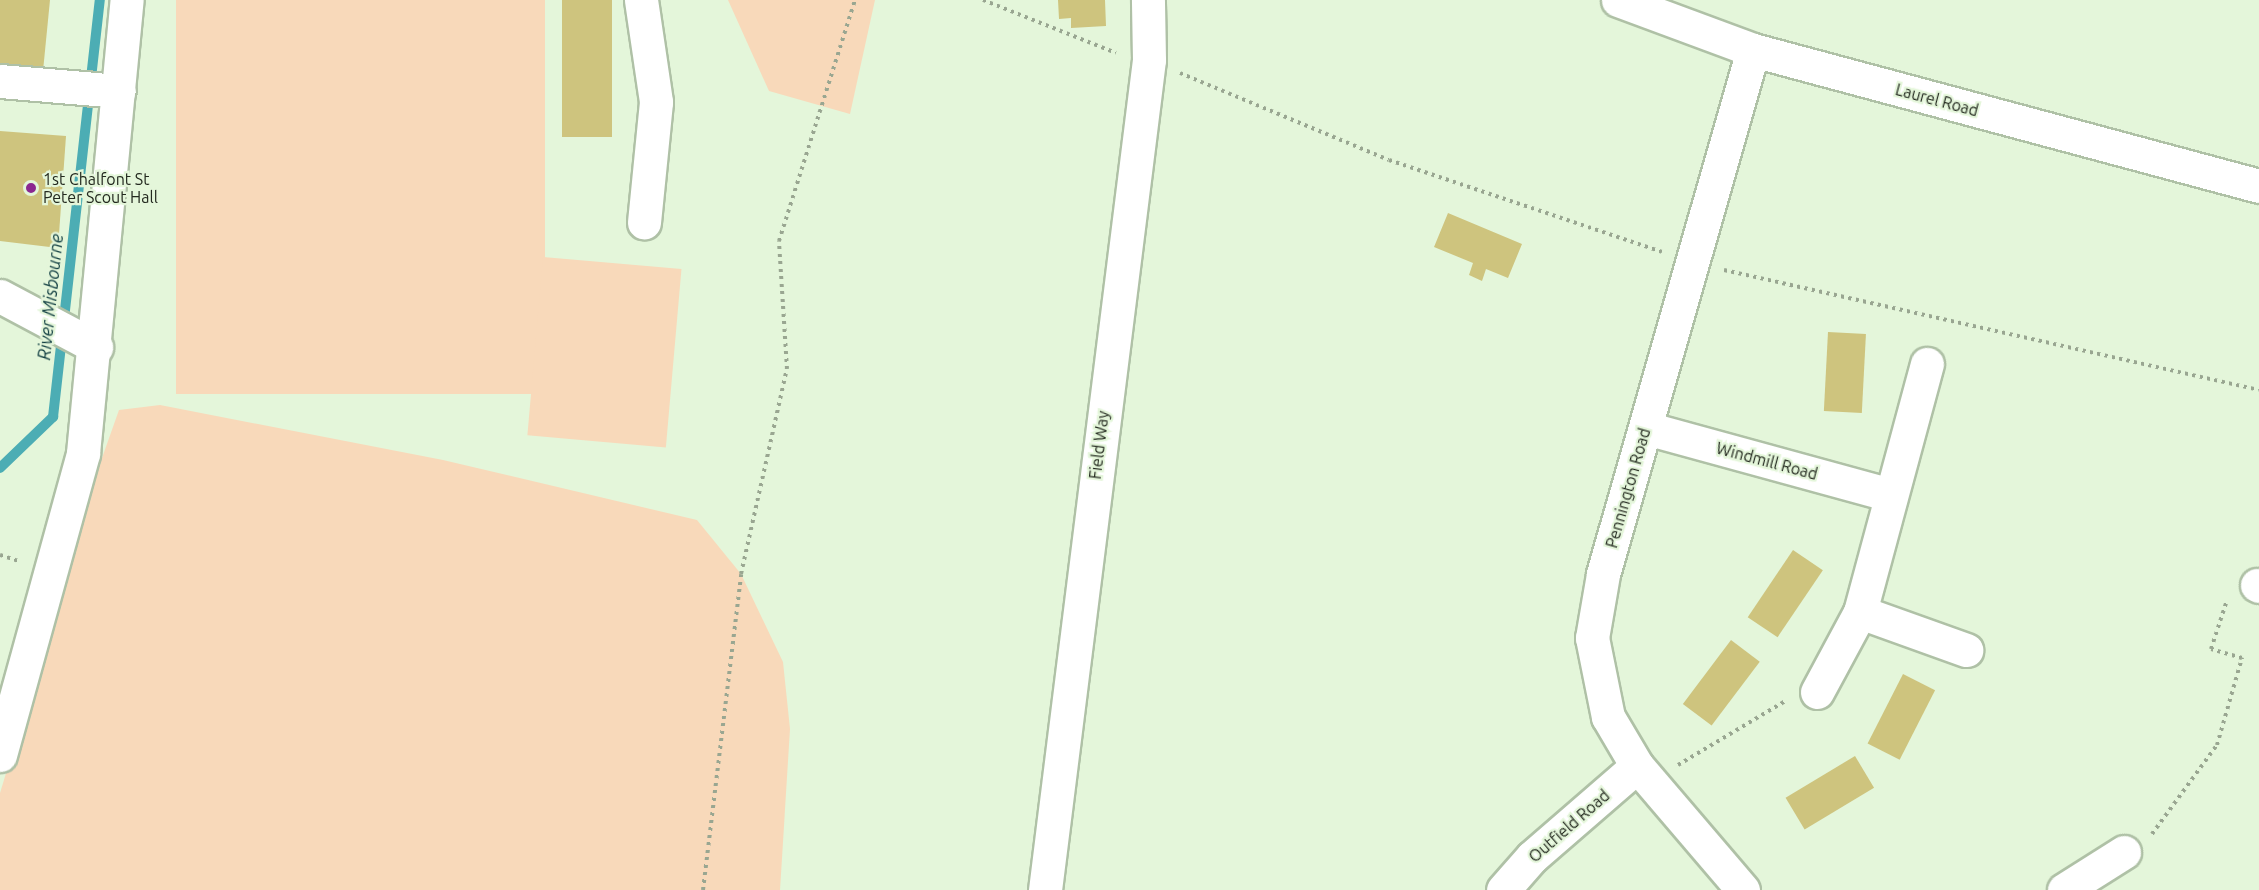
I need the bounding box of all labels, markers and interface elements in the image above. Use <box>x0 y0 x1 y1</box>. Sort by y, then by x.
street label: Laurel Road <box>1893 80 1981 120</box>
place label: 1st Chalfont St Peter Scout Hall <box>43 169 158 207</box>
marker: 1st Chalfont St Peter Scout Hall <box>24 181 38 195</box>
water label: River Misbourne <box>33 233 67 361</box>
street label: Field Way <box>1085 410 1113 480</box>
street label: Pennington Road <box>1602 426 1654 550</box>
street label: Windmill Road <box>1714 438 1820 484</box>
street label: Outfield Road <box>1525 786 1613 866</box>

